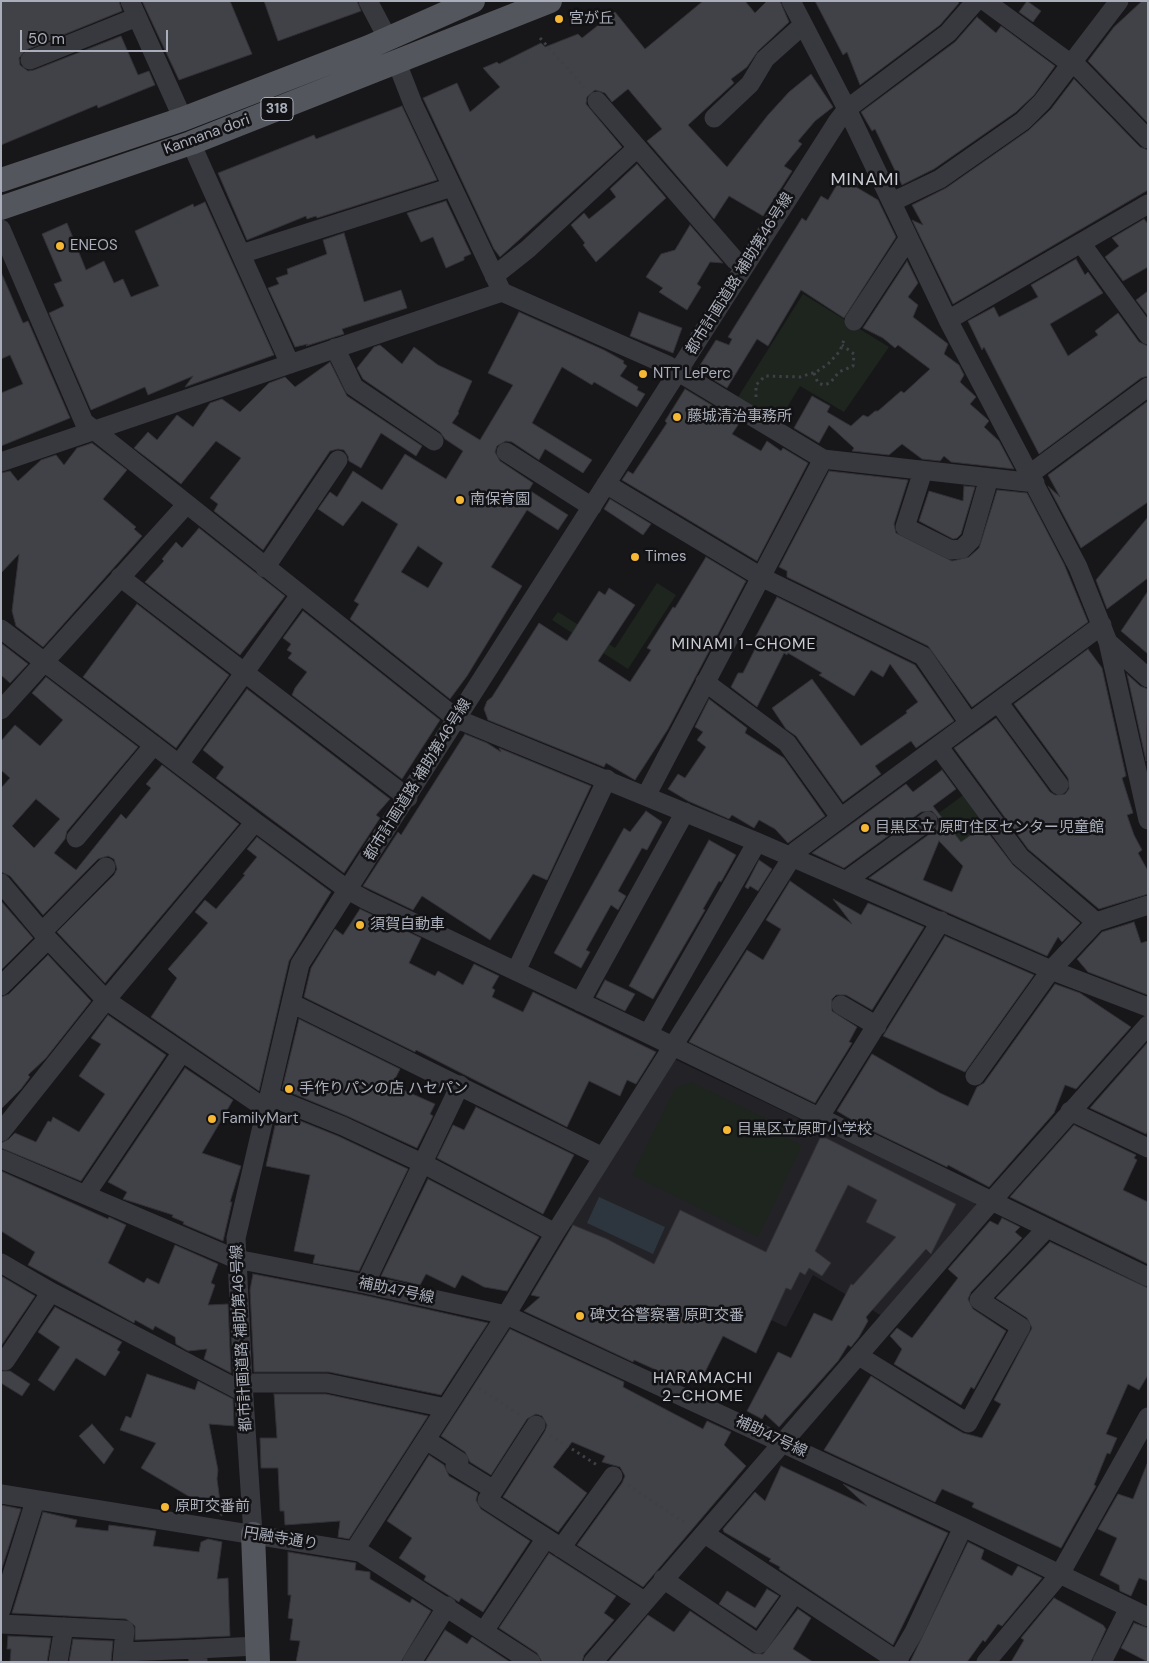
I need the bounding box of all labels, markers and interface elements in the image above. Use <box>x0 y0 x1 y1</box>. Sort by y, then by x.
place label: 宮が丘 <box>569 10 614 28</box>
marker: 宮が丘 <box>553 13 565 25</box>
scale bar <box>22 20 170 52</box>
text: 50 m <box>28 29 65 49</box>
road number: 318 <box>261 98 293 120</box>
street label: Kannana dori <box>162 111 252 159</box>
district label: MINAMI <box>830 169 900 191</box>
street label: 都市計画道路 補助第46号線 <box>683 190 797 358</box>
place label: ENEOS <box>70 237 118 255</box>
marker: ENEOS <box>54 240 66 252</box>
place label: NTT LePerc <box>653 365 731 383</box>
marker: NTT LePerc <box>637 368 649 380</box>
place label: 藤城清治事務所 <box>687 408 792 426</box>
marker: 藤城清治事務所 <box>671 411 683 423</box>
place label: 南保育園 <box>470 491 530 509</box>
marker: 南保育園 <box>454 494 466 506</box>
place label: Times <box>645 548 686 566</box>
marker: Times <box>629 551 641 563</box>
district label: MINAMI 1-CHOME <box>670 635 818 655</box>
street label: 都市計画道路 補助第46号線 <box>361 696 475 864</box>
place label: 目黒区立 原町住区センター児童館 <box>875 819 1104 837</box>
marker: 目黒区立 原町住区センター児童館 <box>859 822 871 834</box>
place label: 須賀自動車 <box>370 916 445 934</box>
marker: 須賀自動車 <box>354 919 366 931</box>
place label: 手作りパンの店 ハセパン <box>299 1080 468 1098</box>
marker: 手作りパンの店 ハセパン <box>283 1083 295 1095</box>
place label: FamilyMart <box>222 1110 299 1128</box>
marker: FamilyMart <box>206 1113 218 1125</box>
place label: 目黒区立原町小学校 <box>737 1121 872 1139</box>
marker: 目黒区立原町小学校 <box>721 1124 733 1136</box>
street label: 都市計画道路 補助第46号線 <box>228 1244 256 1432</box>
street label: 補助47号線 <box>356 1274 436 1308</box>
place label: 碑文谷警察署 原町交番 <box>590 1307 744 1325</box>
marker: 碑文谷警察署 原町交番 <box>574 1310 586 1322</box>
district label: HARAMACHI 2-CHOME <box>652 1369 754 1407</box>
street label: 補助47号線 <box>732 1413 810 1461</box>
place label: 原町交番前 <box>175 1498 250 1516</box>
marker: 原町交番前 <box>159 1501 171 1513</box>
street label: 円融寺通り <box>243 1524 319 1554</box>

